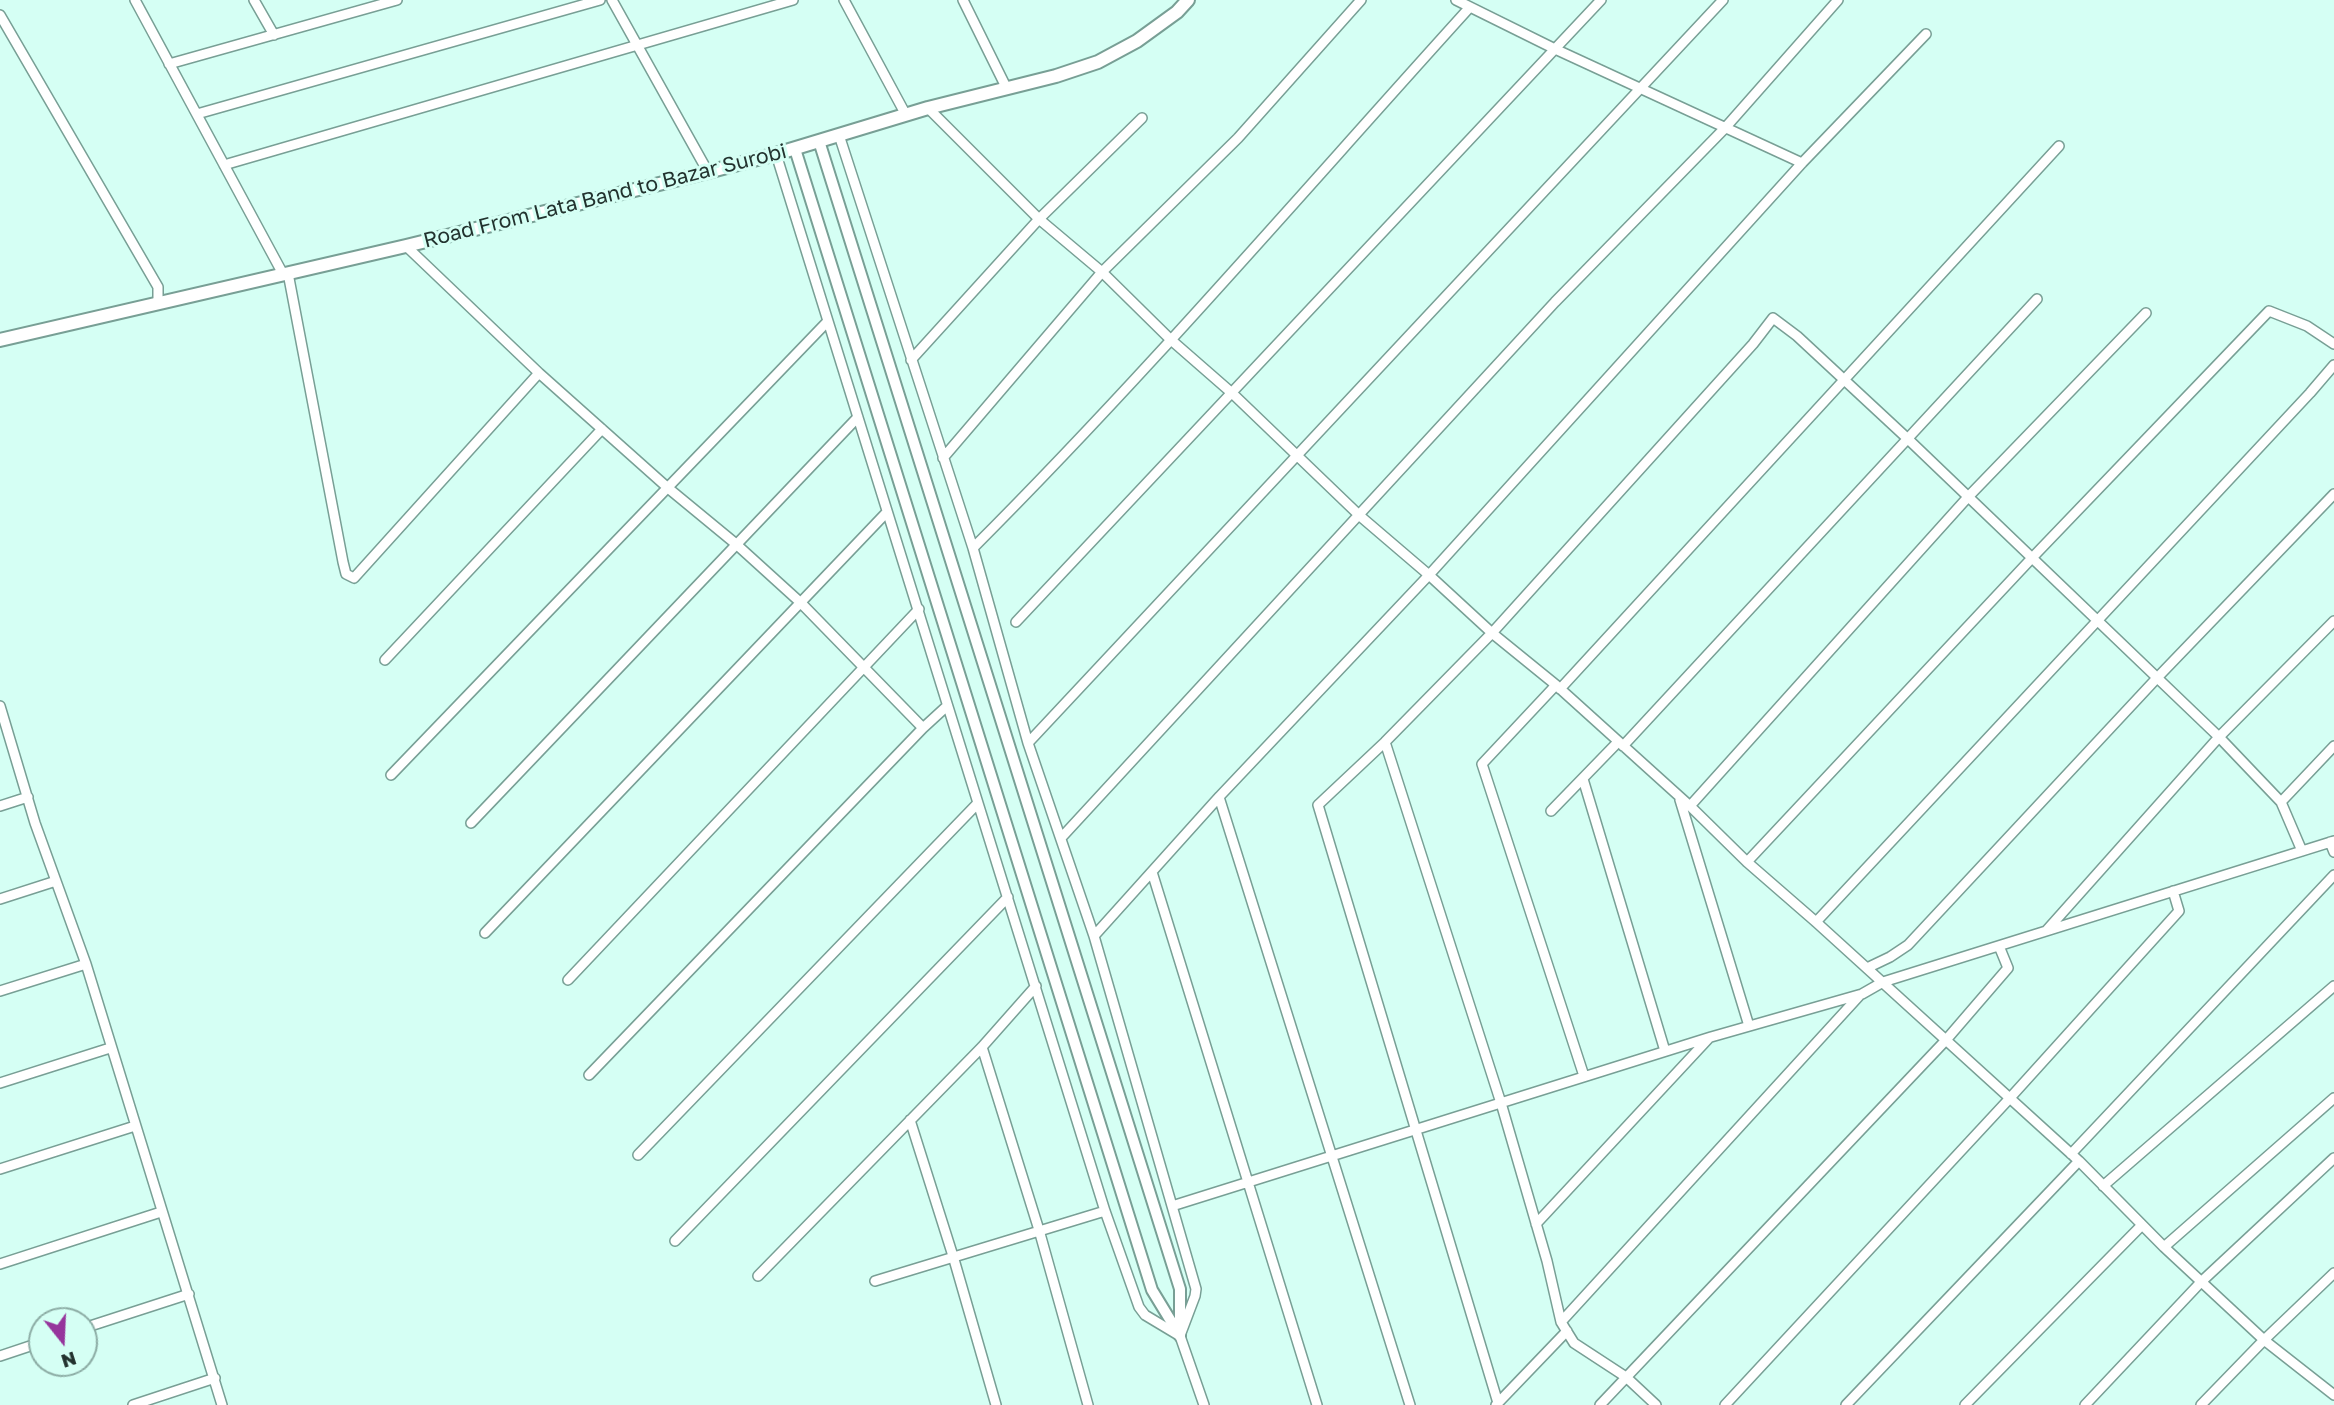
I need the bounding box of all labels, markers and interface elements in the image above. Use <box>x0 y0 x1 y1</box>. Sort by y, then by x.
street label: Road From Lata Band to Bazar Surobi <box>421 139 789 253</box>
north arrow <box>28 1307 98 1377</box>
text: N <box>59 1347 79 1374</box>

